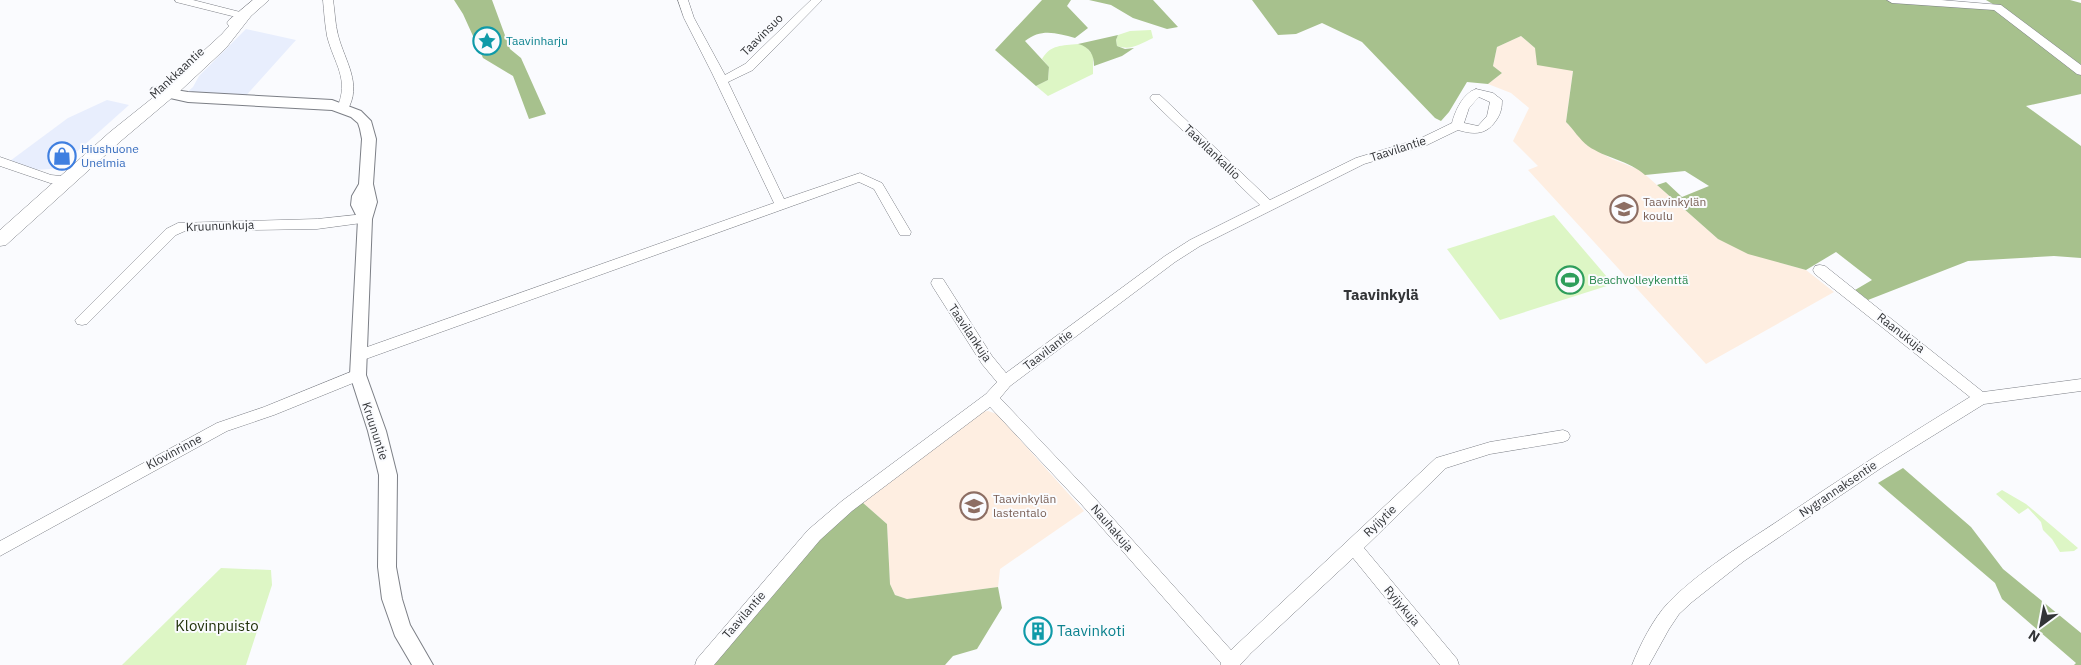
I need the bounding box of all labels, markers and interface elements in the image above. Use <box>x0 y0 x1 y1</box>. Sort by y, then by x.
street label: Taavinsuo <box>737 10 786 59</box>
place icon: Taavinharju <box>472 26 502 56</box>
place label: Taavinharju <box>506 33 568 48</box>
street label: Mankkaantie <box>146 43 207 102</box>
street label: Taavilankallio <box>1181 121 1244 183</box>
street label: Taavilantie <box>1368 132 1428 165</box>
shop icon: Hiushuone Unelmia <box>47 141 77 171</box>
place label: Hiushuone Unelmia <box>81 141 139 170</box>
school or university icon: Taavinkylän koulu <box>1609 194 1639 224</box>
place label: Taavinkylän koulu <box>1643 194 1706 223</box>
street label: Kruununkuja <box>186 217 255 234</box>
sports icon: Beachvolleykenttä <box>1555 265 1585 295</box>
place label: Beachvolleykenttä <box>1589 272 1689 287</box>
district label: Taavinkylä <box>1343 285 1419 304</box>
street label: Taavilankuja <box>946 301 996 365</box>
street label: Raanukuja <box>1874 309 1929 356</box>
street label: Taavilantie <box>1020 326 1076 373</box>
street label: Kruununtie <box>359 400 392 462</box>
street label: Klovinrinne <box>143 430 205 472</box>
street label: Nygrannaksentie <box>1796 457 1880 520</box>
school or university icon: Taavinkylän lastentalo <box>959 491 989 521</box>
place label: Taavinkylän lastentalo <box>993 491 1056 520</box>
street label: Nauhakuja <box>1088 501 1137 555</box>
street label: Ryijytie <box>1360 501 1399 540</box>
street label: Ryijykuja <box>1381 582 1424 629</box>
street label: Taavilantie <box>719 588 769 641</box>
north arrow <box>2016 600 2066 650</box>
park label: Klovinpuisto <box>175 616 259 635</box>
building icon: Taavinkoti <box>1023 616 1053 646</box>
place label: Taavinkoti <box>1057 621 1125 640</box>
text: N <box>2025 626 2043 646</box>

